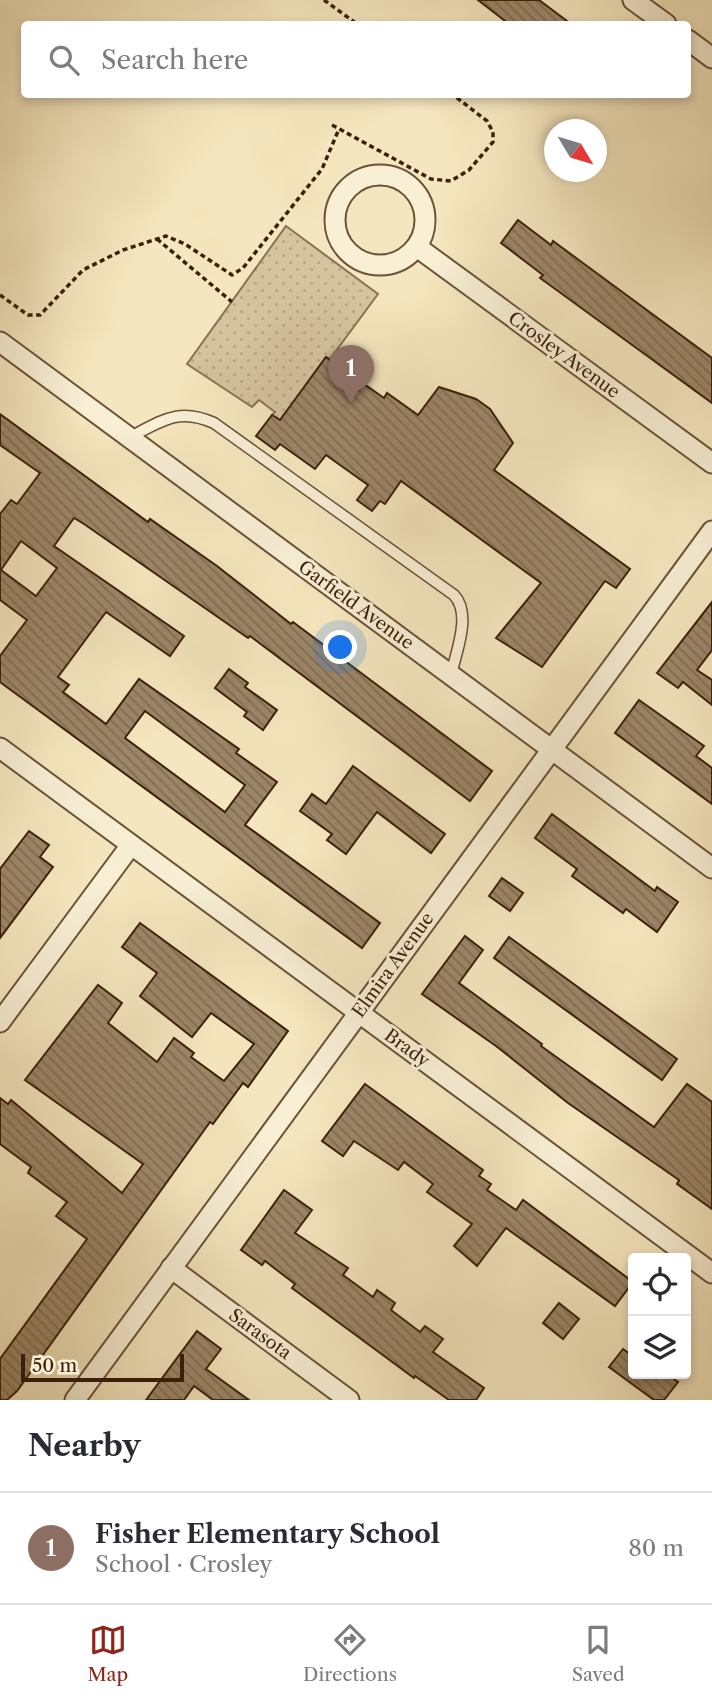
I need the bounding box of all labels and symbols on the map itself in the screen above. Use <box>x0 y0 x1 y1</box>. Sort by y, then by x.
north arrow <box>544 119 607 182</box>
street label: Crosley Avenue <box>504 307 624 403</box>
pin: 1 <box>328 345 374 403</box>
street label: Garfield Avenue <box>294 556 418 654</box>
your location <box>323 630 357 664</box>
street label: Elmira Avenue <box>347 908 439 1022</box>
street label: Brady <box>380 1024 435 1072</box>
street label: Sarasota <box>224 1304 296 1364</box>
scale bar <box>21 1351 184 1383</box>

